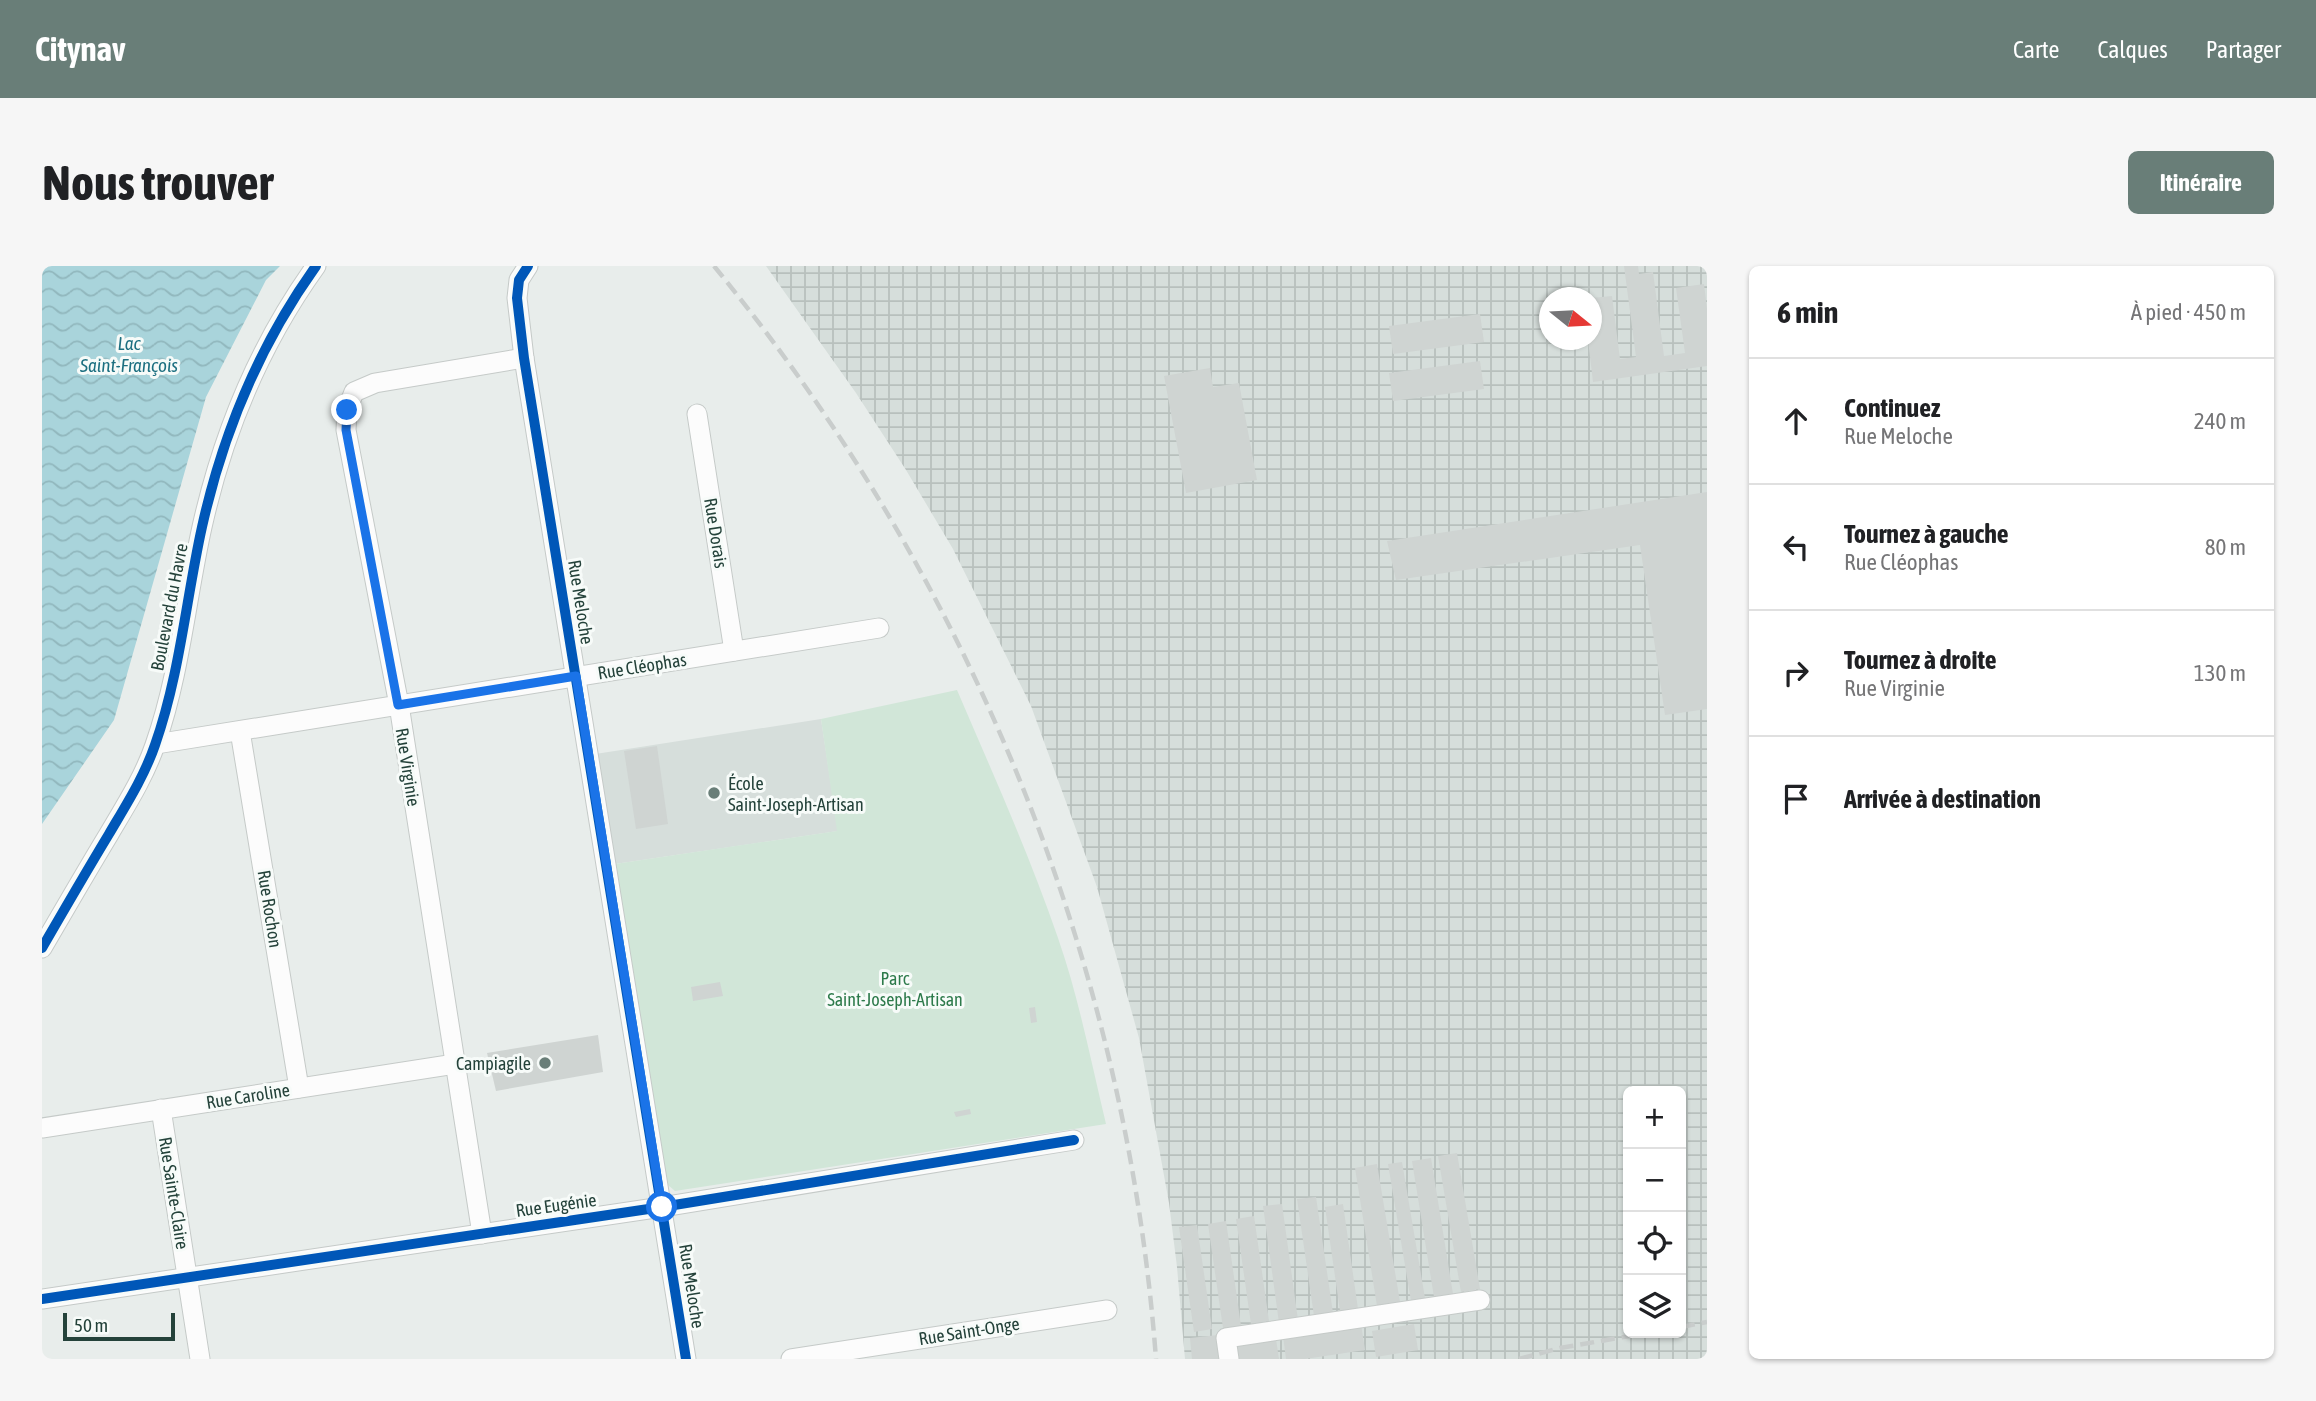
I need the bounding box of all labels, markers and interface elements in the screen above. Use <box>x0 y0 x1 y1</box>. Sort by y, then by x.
text: Citynav <box>35 30 126 68</box>
text: Carte <box>2013 36 2059 63</box>
text: Calques <box>2097 36 2168 63</box>
text: Partager <box>2206 36 2281 63</box>
button: Itinéraire <box>2128 151 2274 214</box>
text: Nous trouver <box>42 154 273 210</box>
north arrow <box>1539 287 1602 350</box>
text: 6 min <box>1777 295 1838 329</box>
text: À pied · 450 m <box>2131 299 2246 325</box>
water label: Lac Saint-François <box>79 332 178 376</box>
text: Continuez <box>1844 393 1940 423</box>
route end <box>331 394 362 425</box>
icon: ahead <box>1777 402 1815 440</box>
text: 240 m <box>2194 408 2246 434</box>
text: Rue Meloche <box>1844 423 1953 449</box>
street label: Rue Dorais <box>700 496 732 570</box>
text: Tournez à gauche <box>1844 519 2009 549</box>
icon: left <box>1777 528 1815 566</box>
text: 80 m <box>2205 534 2246 560</box>
street label: Boulevard du Havre <box>146 541 192 673</box>
text: Rue Cléophas <box>1844 549 1958 575</box>
street label: Rue Meloche <box>564 558 598 646</box>
text: Tournez à droite <box>1844 645 1997 675</box>
street label: Rue Cléophas <box>596 649 688 683</box>
icon: right <box>1777 654 1815 692</box>
text: 130 m <box>2194 660 2246 686</box>
text: Rue Virginie <box>1844 675 1945 701</box>
street label: Rue Virginie <box>391 726 425 808</box>
place label: École Saint-Joseph-Artisan <box>728 773 864 815</box>
icon: arrive <box>1777 780 1815 818</box>
text: Arrivée à destination <box>1844 784 2041 814</box>
marker: École Saint-Joseph-Artisan <box>706 785 722 801</box>
street label: Rue Rochon <box>253 869 287 949</box>
park label: Parc Saint-Joseph-Artisan <box>827 968 963 1010</box>
place label: Campiagile <box>456 1053 531 1074</box>
marker: Campiagile <box>537 1055 553 1071</box>
street label: Rue Caroline <box>205 1079 291 1113</box>
map controls <box>1623 1086 1686 1338</box>
button: + <box>1623 1086 1686 1149</box>
street label: Rue Sainte-Claire <box>155 1135 193 1251</box>
button: − <box>1623 1149 1686 1212</box>
street label: Rue Eugénie <box>514 1189 598 1221</box>
route start <box>646 1191 677 1222</box>
button: locate <box>1623 1212 1686 1275</box>
street label: Rue Meloche <box>675 1242 709 1330</box>
button: layers <box>1623 1275 1686 1338</box>
scale bar <box>63 1310 175 1342</box>
street label: Rue Saint-Onge <box>917 1313 1021 1349</box>
text: 50 m <box>74 1314 108 1336</box>

